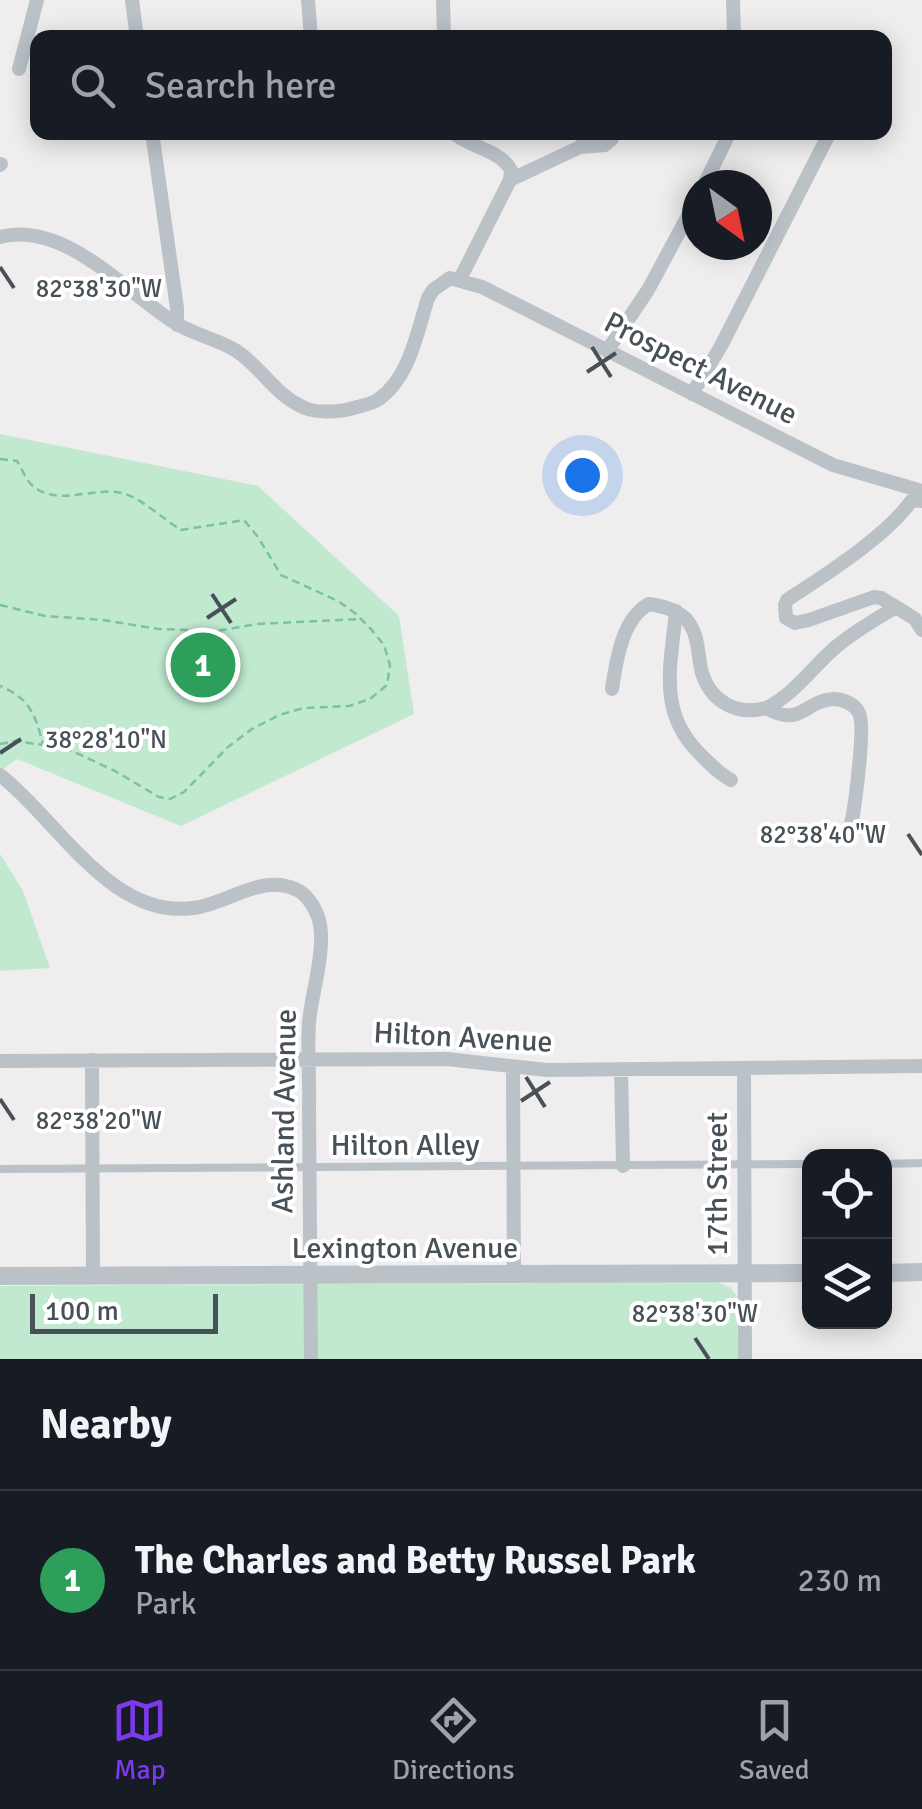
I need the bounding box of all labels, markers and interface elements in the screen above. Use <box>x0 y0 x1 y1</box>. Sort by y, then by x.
search box <box>30 30 892 140</box>
icon: search <box>65 58 120 113</box>
text: Search here <box>145 62 337 109</box>
north arrow <box>682 170 772 260</box>
text: 82°38'30"W <box>36 273 162 304</box>
street label: Prospect Avenue <box>598 304 804 433</box>
your location <box>557 450 608 501</box>
pin: 1 <box>170 628 236 702</box>
text: 38°28'10"N <box>45 724 167 755</box>
text: 82°38'40"W <box>760 819 886 850</box>
street label: Ashland Avenue <box>264 1008 305 1214</box>
street label: Hilton Avenue <box>372 1014 553 1061</box>
text: 82°38'20"W <box>36 1105 162 1136</box>
street label: 17th Street <box>699 1112 736 1256</box>
street label: Hilton Alley <box>330 1127 480 1164</box>
map controls <box>802 1149 892 1329</box>
button: locate <box>802 1149 892 1239</box>
street label: Lexington Avenue <box>292 1230 518 1267</box>
button: layers <box>802 1239 892 1329</box>
scale bar <box>30 1289 218 1334</box>
text: 100 m <box>45 1294 119 1328</box>
text: 82°38'30"W <box>632 1298 758 1329</box>
text: Nearby <box>40 1399 172 1450</box>
text: The Charles and Betty Russel Park <box>135 1537 696 1584</box>
text: 1 <box>64 1561 81 1600</box>
text: 230 m <box>798 1561 882 1600</box>
text: Park <box>135 1584 197 1623</box>
tab: Map <box>112 1693 167 1787</box>
tab: Directions <box>392 1693 514 1787</box>
tab: Saved <box>739 1693 810 1787</box>

